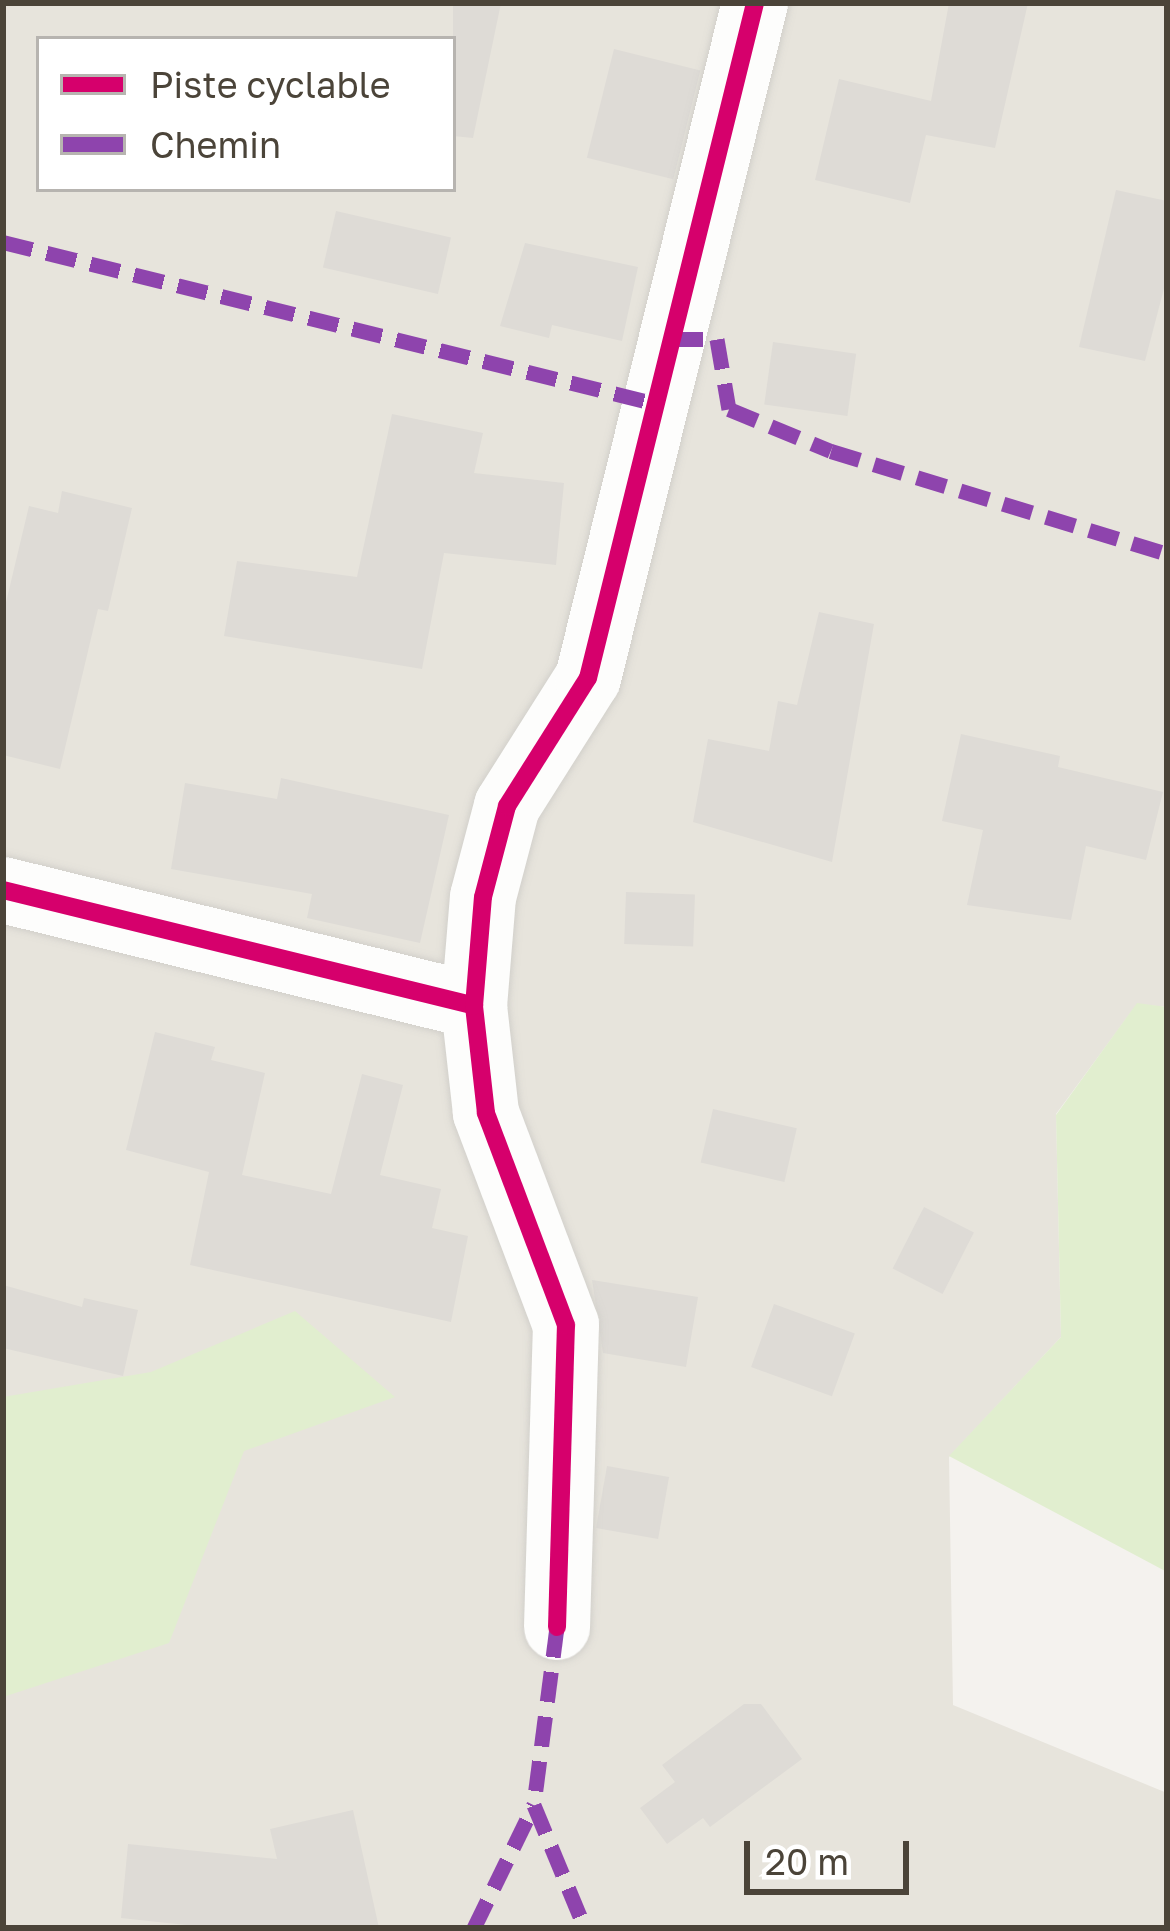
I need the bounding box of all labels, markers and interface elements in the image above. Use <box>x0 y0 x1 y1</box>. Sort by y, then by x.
legend <box>36 36 456 192</box>
text: Piste cyclable <box>150 63 391 106</box>
text: Chemin <box>150 123 281 166</box>
scale bar <box>750 1817 915 1891</box>
text: 20 m <box>765 1840 849 1883</box>

